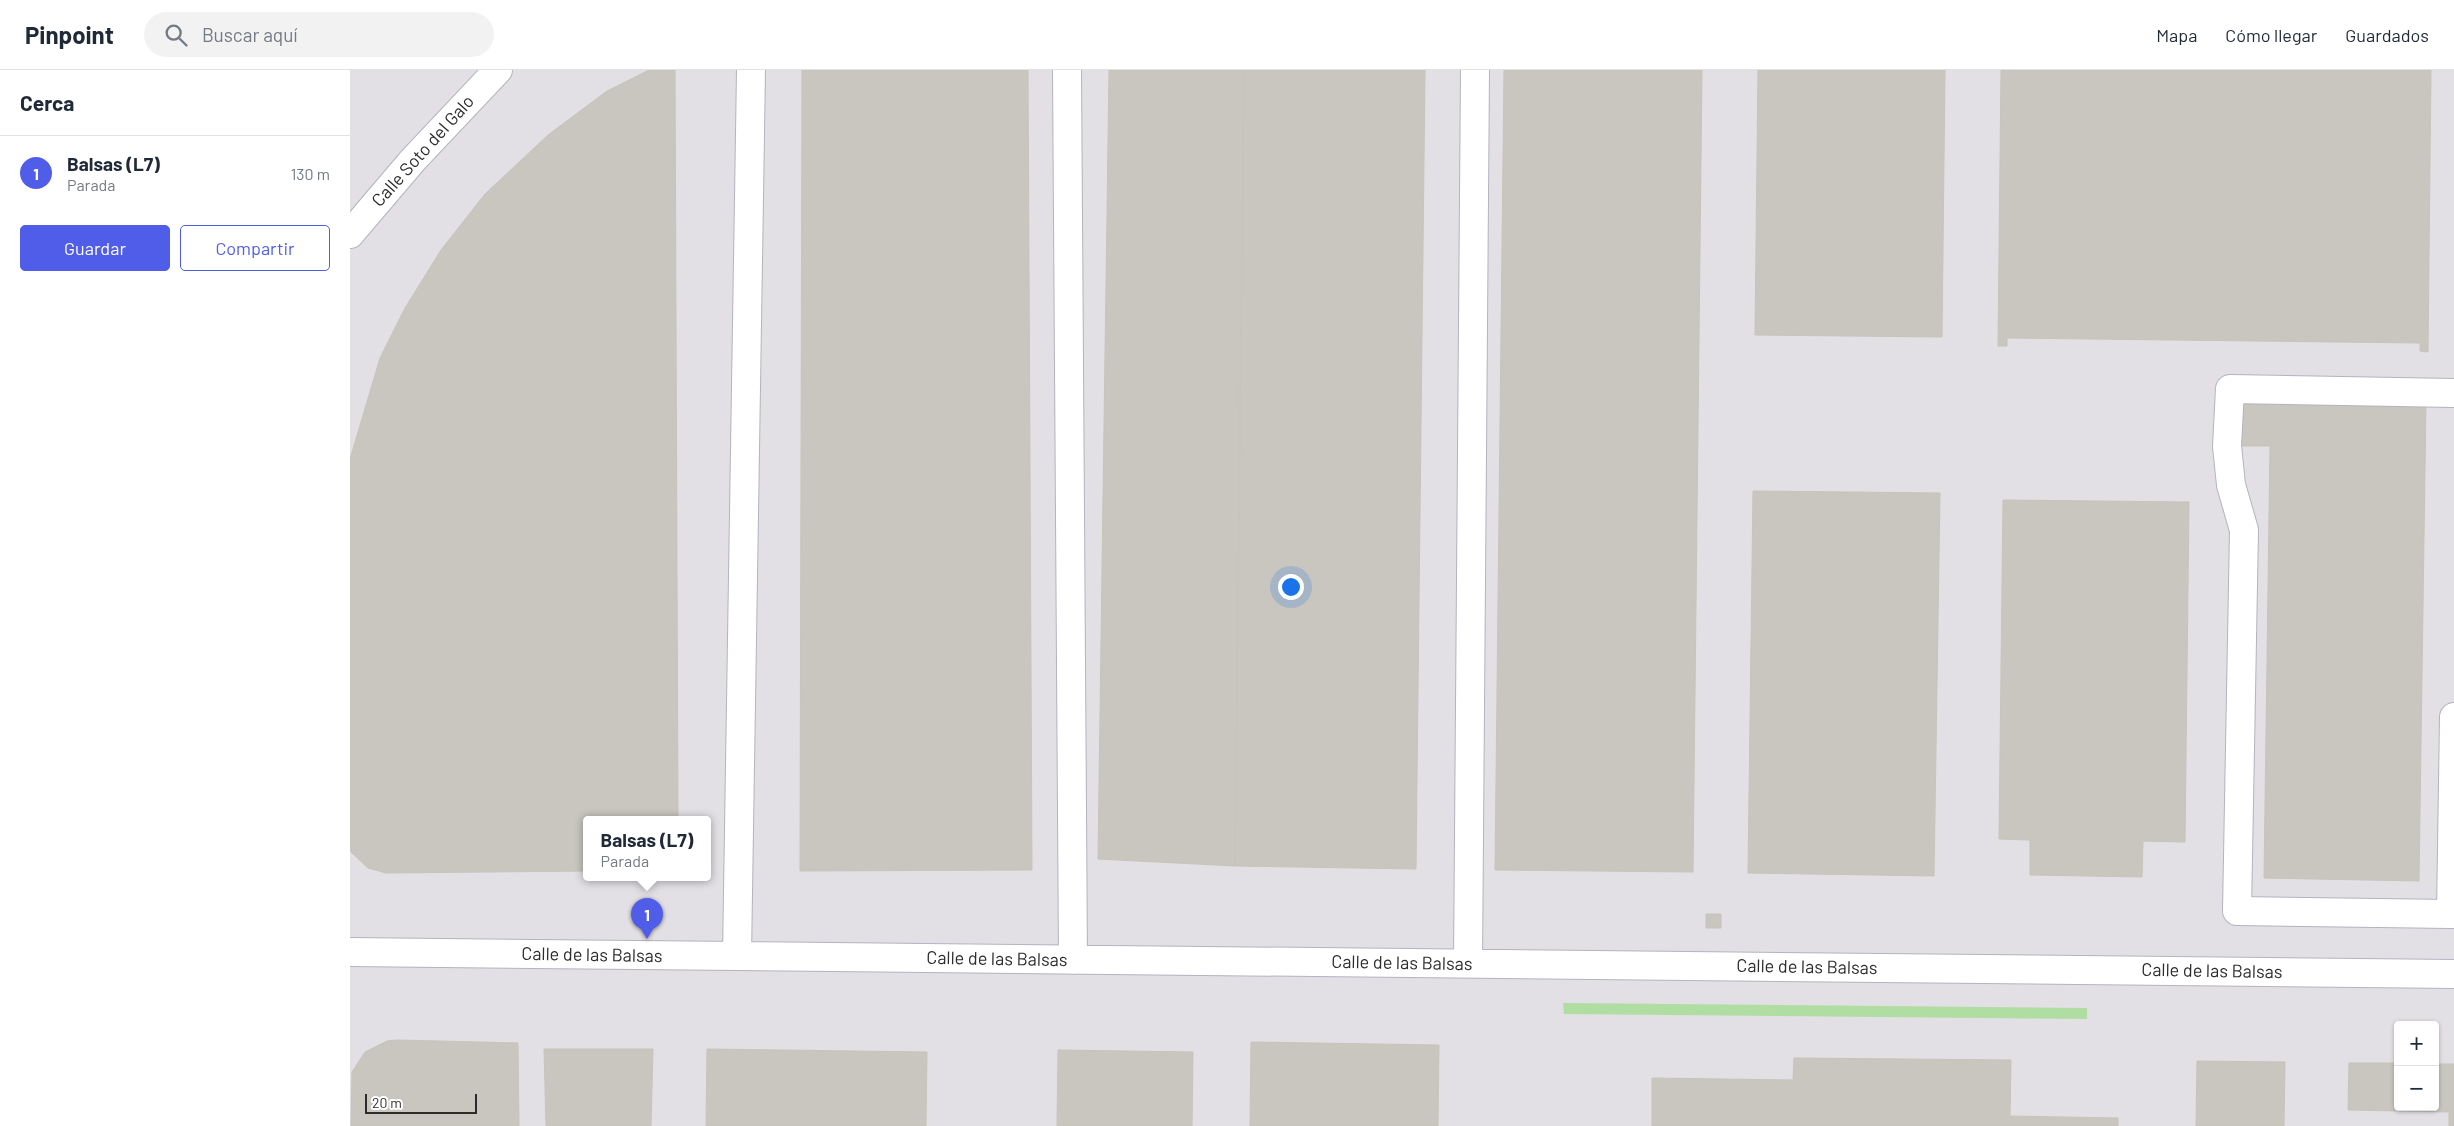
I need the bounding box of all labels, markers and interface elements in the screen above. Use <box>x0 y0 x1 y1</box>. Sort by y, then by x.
search box <box>144 12 494 57</box>
text: Pinpoint <box>25 20 114 49</box>
icon: search <box>162 21 190 49</box>
text: Buscar aquí <box>202 23 298 46</box>
text: Mapa <box>2156 24 2197 46</box>
text: Cómo llegar <box>2225 24 2317 46</box>
text: Guardados <box>2345 24 2429 46</box>
text: Cerca <box>20 90 74 115</box>
street label: Calle Soto del Galo <box>366 90 478 211</box>
text: Balsas (L7) <box>67 152 160 175</box>
text: 1 <box>33 164 39 183</box>
text: 130 m <box>291 164 330 183</box>
text: Parada <box>67 175 115 194</box>
button: Guardar <box>20 225 170 271</box>
button: Compartir <box>180 225 330 271</box>
your location <box>1278 574 1304 600</box>
popup <box>583 816 711 881</box>
text: Balsas (L7) <box>601 828 693 851</box>
text: Parada <box>601 851 649 870</box>
pin: 1 <box>631 898 663 939</box>
street label: Calle de las Balsas <box>521 942 663 966</box>
street label: Calle de las Balsas <box>926 946 1068 970</box>
street label: Calle de las Balsas <box>1331 950 1473 974</box>
street label: Calle de las Balsas <box>1736 954 1878 978</box>
street label: Calle de las Balsas <box>2141 958 2283 982</box>
map controls <box>2394 1021 2439 1111</box>
button: + <box>2394 1021 2439 1066</box>
button: − <box>2394 1066 2439 1111</box>
scale bar <box>365 1091 478 1114</box>
text: 20 m <box>372 1094 402 1111</box>

